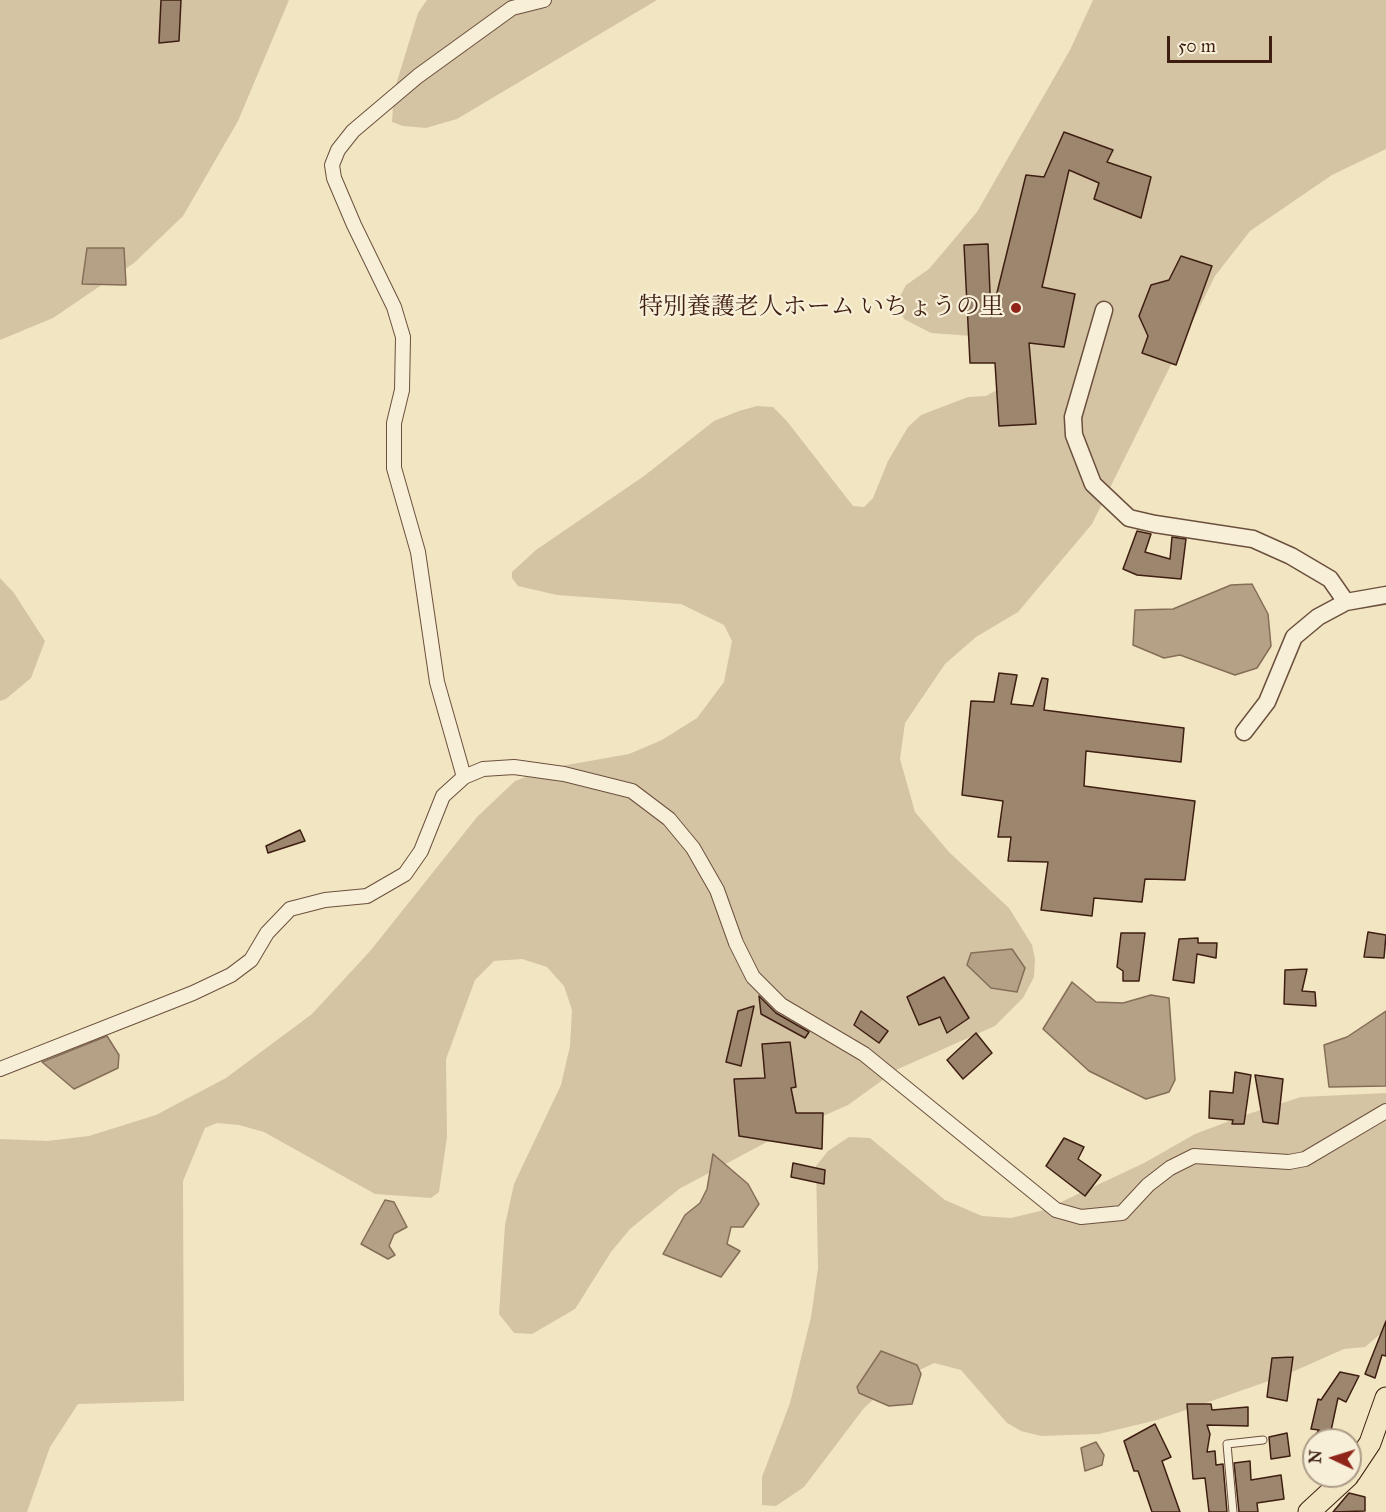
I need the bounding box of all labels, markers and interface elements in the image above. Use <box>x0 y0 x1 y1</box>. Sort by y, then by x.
scale bar <box>1170 24 1275 62</box>
text: 50 m <box>1178 35 1216 57</box>
place label: 特別養護老人ホーム いちょうの里 <box>639 294 1004 322</box>
marker: 特別養護老人ホーム いちょうの里 <box>1009 301 1023 315</box>
north arrow <box>1302 1428 1362 1488</box>
text: N <box>1306 1449 1325 1464</box>

